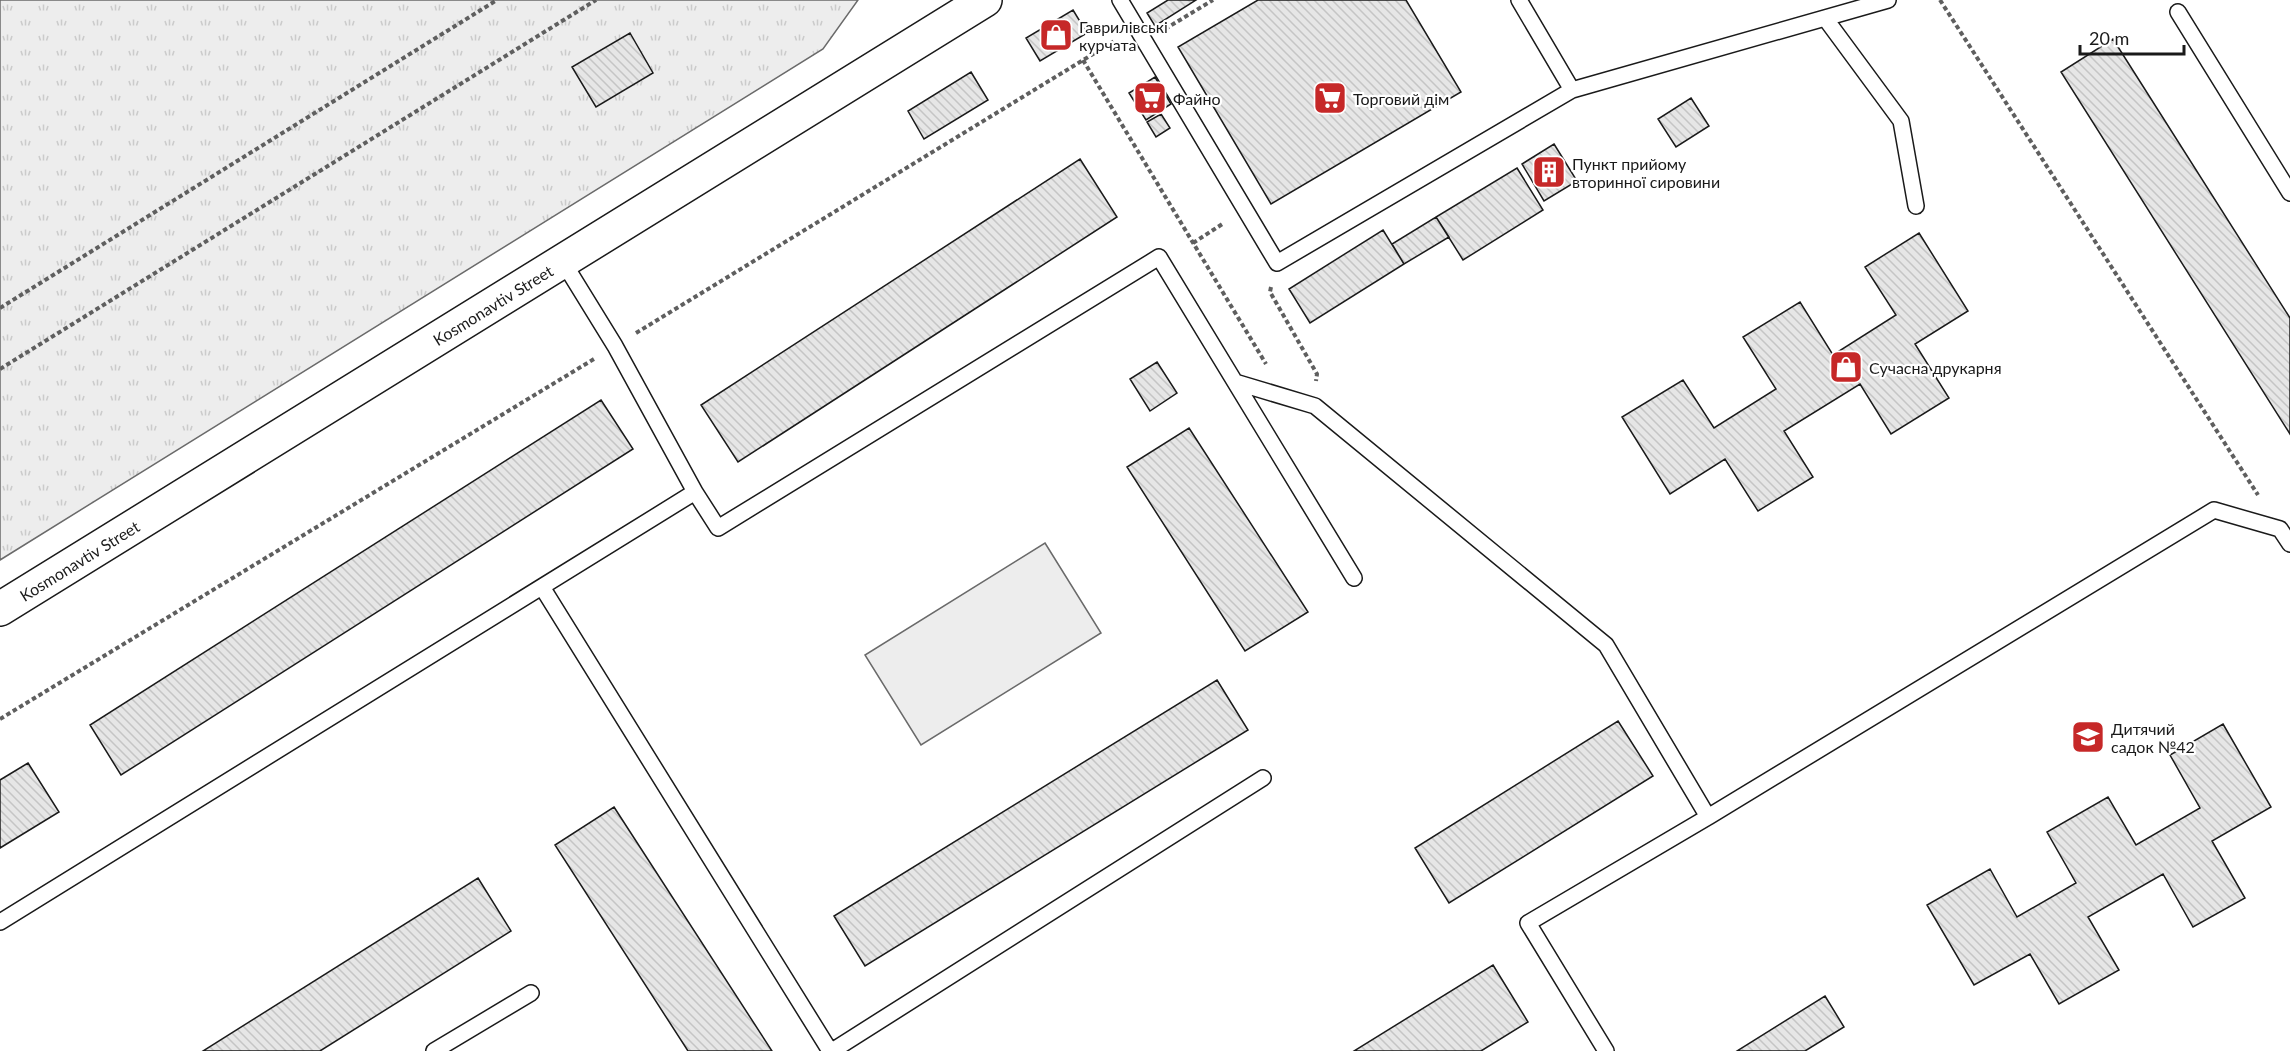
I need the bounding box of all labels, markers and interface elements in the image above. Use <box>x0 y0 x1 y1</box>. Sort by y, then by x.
shop icon: Гаврилівські курчата <box>1038 17 1074 53</box>
place label: Гаврилівські курчата <box>1079 17 1168 54</box>
scale bar <box>2080 18 2184 56</box>
text: 20 m <box>2089 27 2129 49</box>
supermarket icon: Файно <box>1132 80 1168 116</box>
supermarket icon: Торговий дім <box>1312 80 1348 116</box>
place label: Файно <box>1173 89 1221 108</box>
place label: Торговий дім <box>1353 89 1449 108</box>
building icon: Пункт прийому вторинної сировини <box>1531 154 1567 190</box>
place label: Пункт прийому вторинної сировини <box>1572 154 1720 191</box>
street label: Kosmonavtiv Street <box>429 260 556 349</box>
shop icon: Сучасна друкарня <box>1828 349 1864 385</box>
place label: Сучасна друкарня <box>1869 358 2002 377</box>
street label: Kosmonavtiv Street <box>16 516 143 604</box>
school or university icon: Дитячий садок №42 <box>2070 719 2106 755</box>
place label: Дитячий садок №42 <box>2111 719 2195 756</box>

